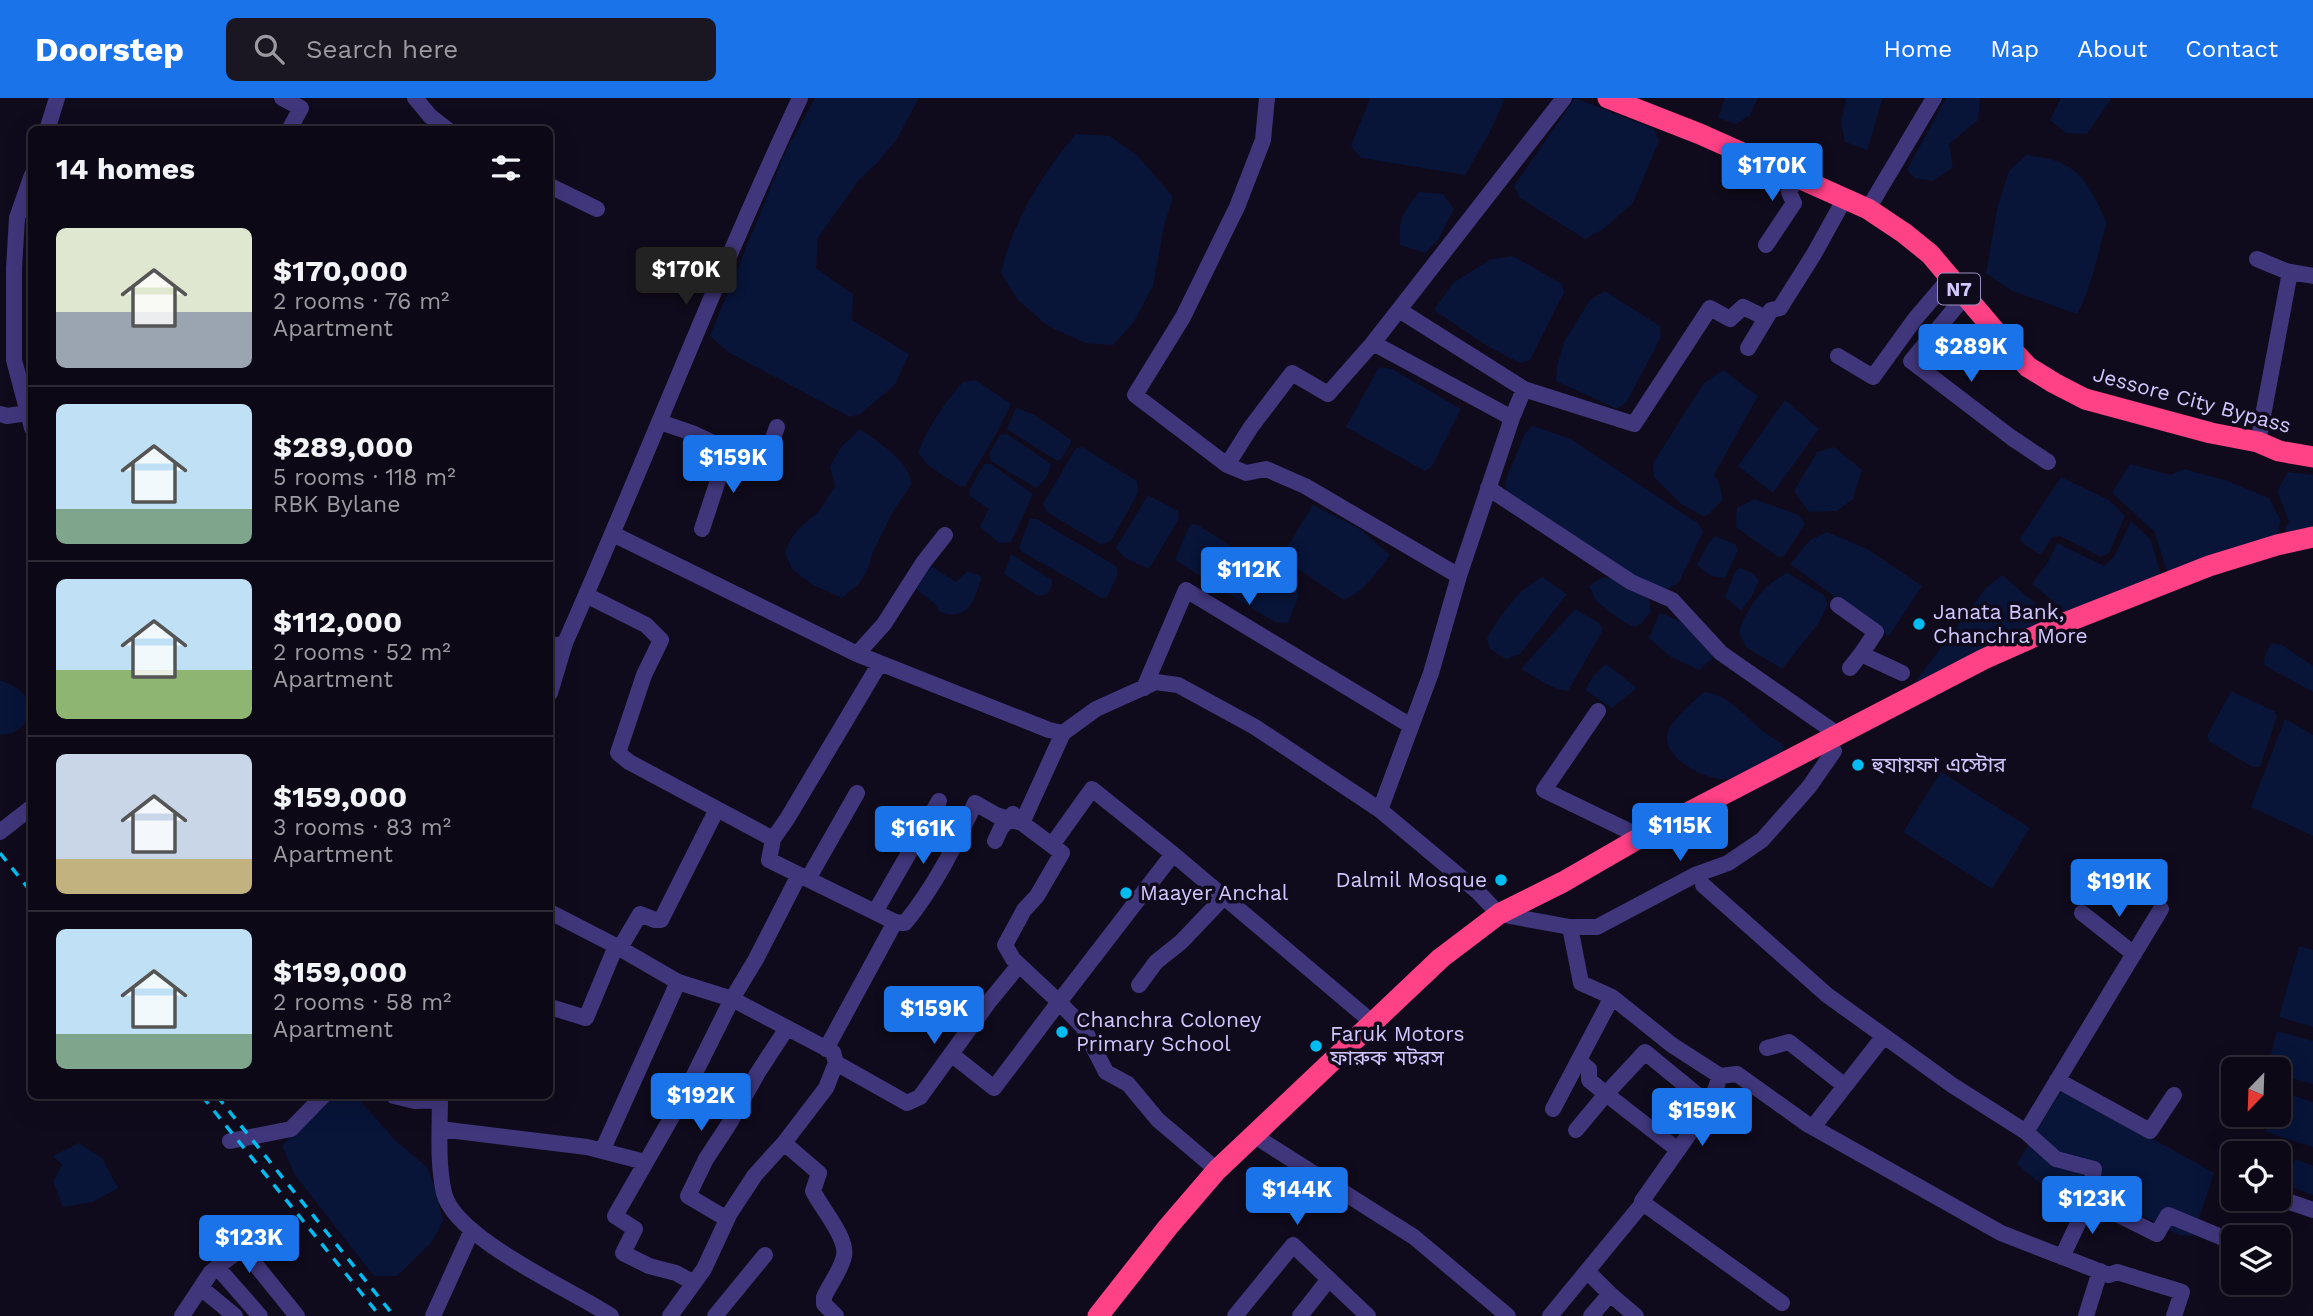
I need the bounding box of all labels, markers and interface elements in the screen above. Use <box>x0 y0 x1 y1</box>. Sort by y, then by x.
search box <box>226 18 716 81</box>
text: Doorstep <box>35 30 184 69</box>
icon: search <box>250 30 288 68</box>
text: Search here <box>306 34 458 64</box>
text: Home <box>1884 35 1952 63</box>
text: Map <box>1990 35 2039 63</box>
text: About <box>2077 35 2147 63</box>
text: Contact <box>2185 35 2278 63</box>
pin: $170K <box>1723 144 1821 203</box>
icon: filters <box>487 149 525 187</box>
text: 14 homes <box>56 151 195 186</box>
text: $170K <box>1738 152 1806 179</box>
pin: $170K <box>637 248 735 307</box>
text: $170,000 <box>273 253 408 288</box>
icon: home <box>112 256 196 340</box>
text: $170K <box>652 256 720 283</box>
road number: N7 <box>1938 274 1980 304</box>
text: 2 rooms · 76 m² <box>273 288 449 315</box>
text: Apartment <box>273 315 393 342</box>
pin: $289K <box>1922 324 2020 384</box>
text: $289K <box>1935 333 2007 360</box>
street label: Jessore City Bypass <box>2090 361 2294 438</box>
text: $289,000 <box>273 429 414 464</box>
icon: home <box>112 432 196 516</box>
pin: $159K <box>684 436 782 495</box>
text: $159K <box>699 444 767 471</box>
text: 5 rooms · 118 m² <box>273 464 456 491</box>
text: RBK Bylane <box>273 491 400 518</box>
pin: $112K <box>1200 547 1298 607</box>
text: $112K <box>1217 556 1281 583</box>
place label: Janata Bank, Chanchra More <box>1933 599 2088 648</box>
text: $112,000 <box>273 604 402 639</box>
icon: home <box>112 607 196 691</box>
marker: Janata Bank, Chanchra More <box>1911 616 1927 632</box>
text: 2 rooms · 52 m² <box>273 639 451 666</box>
text: Apartment <box>273 666 393 693</box>
place label: হুযায়ফা এস্টোর <box>1871 752 2006 777</box>
marker: হুযায়ফা এস্টোর <box>1850 757 1866 773</box>
text: $159,000 <box>273 779 407 814</box>
icon: home <box>112 782 196 866</box>
pin: $115K <box>1631 804 1729 863</box>
pin: $161K <box>874 806 972 866</box>
text: $115K <box>1648 812 1712 839</box>
text: 3 rooms · 83 m² <box>273 814 451 841</box>
text: $161K <box>891 815 955 842</box>
text: Apartment <box>273 841 393 868</box>
pin: $191K <box>2070 860 2168 919</box>
place label: Dalmil Mosque <box>1335 867 1487 892</box>
text: $191K <box>2087 868 2151 895</box>
marker: Dalmil Mosque <box>1493 872 1509 888</box>
place label: Maayer Anchal <box>1140 880 1289 905</box>
marker: Maayer Anchal <box>1118 885 1134 901</box>
text: $159,000 <box>273 954 407 989</box>
icon: home <box>112 957 196 1041</box>
pin: $159K <box>885 986 983 1046</box>
text: 2 rooms · 58 m² <box>273 989 452 1016</box>
text: $159K <box>900 995 968 1022</box>
place label: Chanchra Coloney Primary School <box>1076 1007 1262 1056</box>
text: Apartment <box>273 1016 393 1043</box>
place label: Faruk Motors ফারুক মটরস <box>1329 1021 1465 1070</box>
marker: Chanchra Coloney Primary School <box>1054 1024 1070 1040</box>
marker: Faruk Motors ফারুক মটরস <box>1308 1038 1324 1054</box>
north arrow <box>2221 1057 2291 1127</box>
map controls <box>2221 1057 2291 1295</box>
pin: $192K <box>652 1074 750 1133</box>
text: $192K <box>667 1082 735 1109</box>
pin: $159K <box>1653 1088 1751 1148</box>
text: $159K <box>1668 1097 1736 1124</box>
button: locate <box>2221 1141 2291 1211</box>
pin: $144K <box>1248 1168 1346 1227</box>
text: $144K <box>1262 1176 1332 1203</box>
pin: $123K <box>2043 1176 2141 1236</box>
text: $123K <box>2058 1185 2126 1212</box>
pin: $123K <box>200 1216 298 1275</box>
text: $123K <box>215 1224 283 1251</box>
button: layers <box>2221 1225 2291 1295</box>

